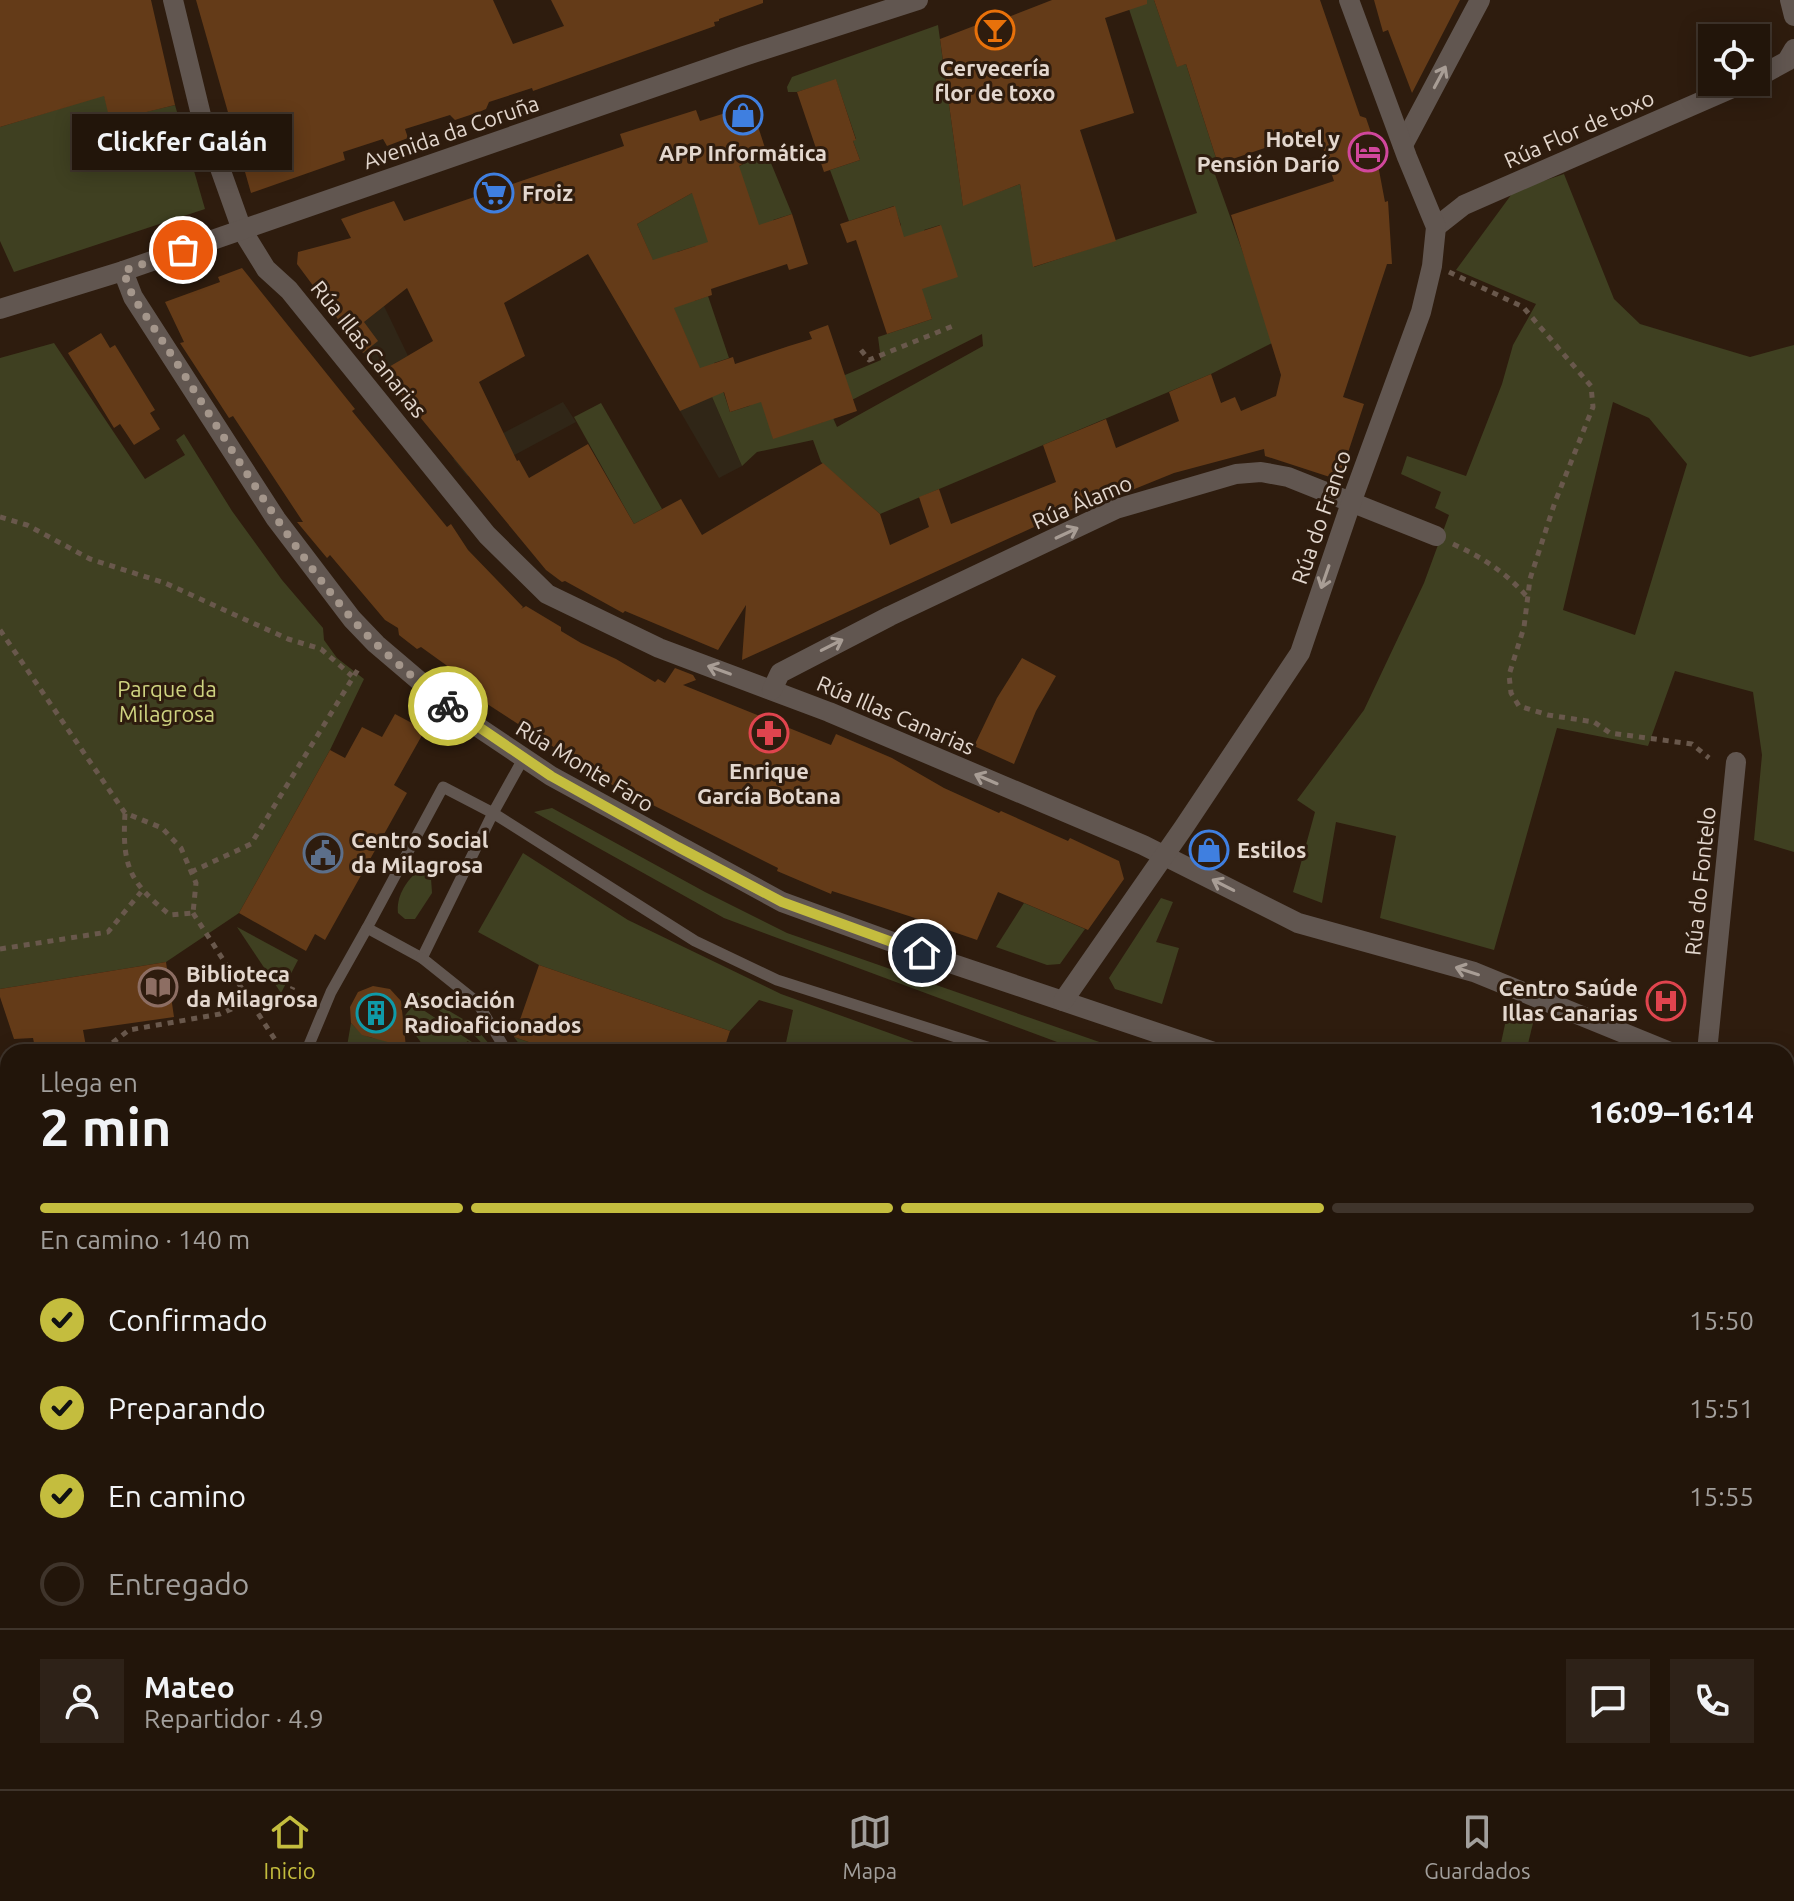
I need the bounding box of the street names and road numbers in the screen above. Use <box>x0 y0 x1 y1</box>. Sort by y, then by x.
street label: Rúa Flor de toxo <box>1500 84 1658 173</box>
street label: Avenida da Coruña <box>360 90 542 173</box>
street label: Rúa Illas Canarias <box>307 275 432 422</box>
street label: Rúa do Franco <box>1286 447 1355 587</box>
street label: Rúa Álamo <box>1028 468 1135 534</box>
street label: Rúa Illas Canarias <box>814 670 979 759</box>
street label: Rúa Monte Faro <box>512 715 659 817</box>
street label: Rúa do Fontelo <box>1679 805 1720 957</box>

